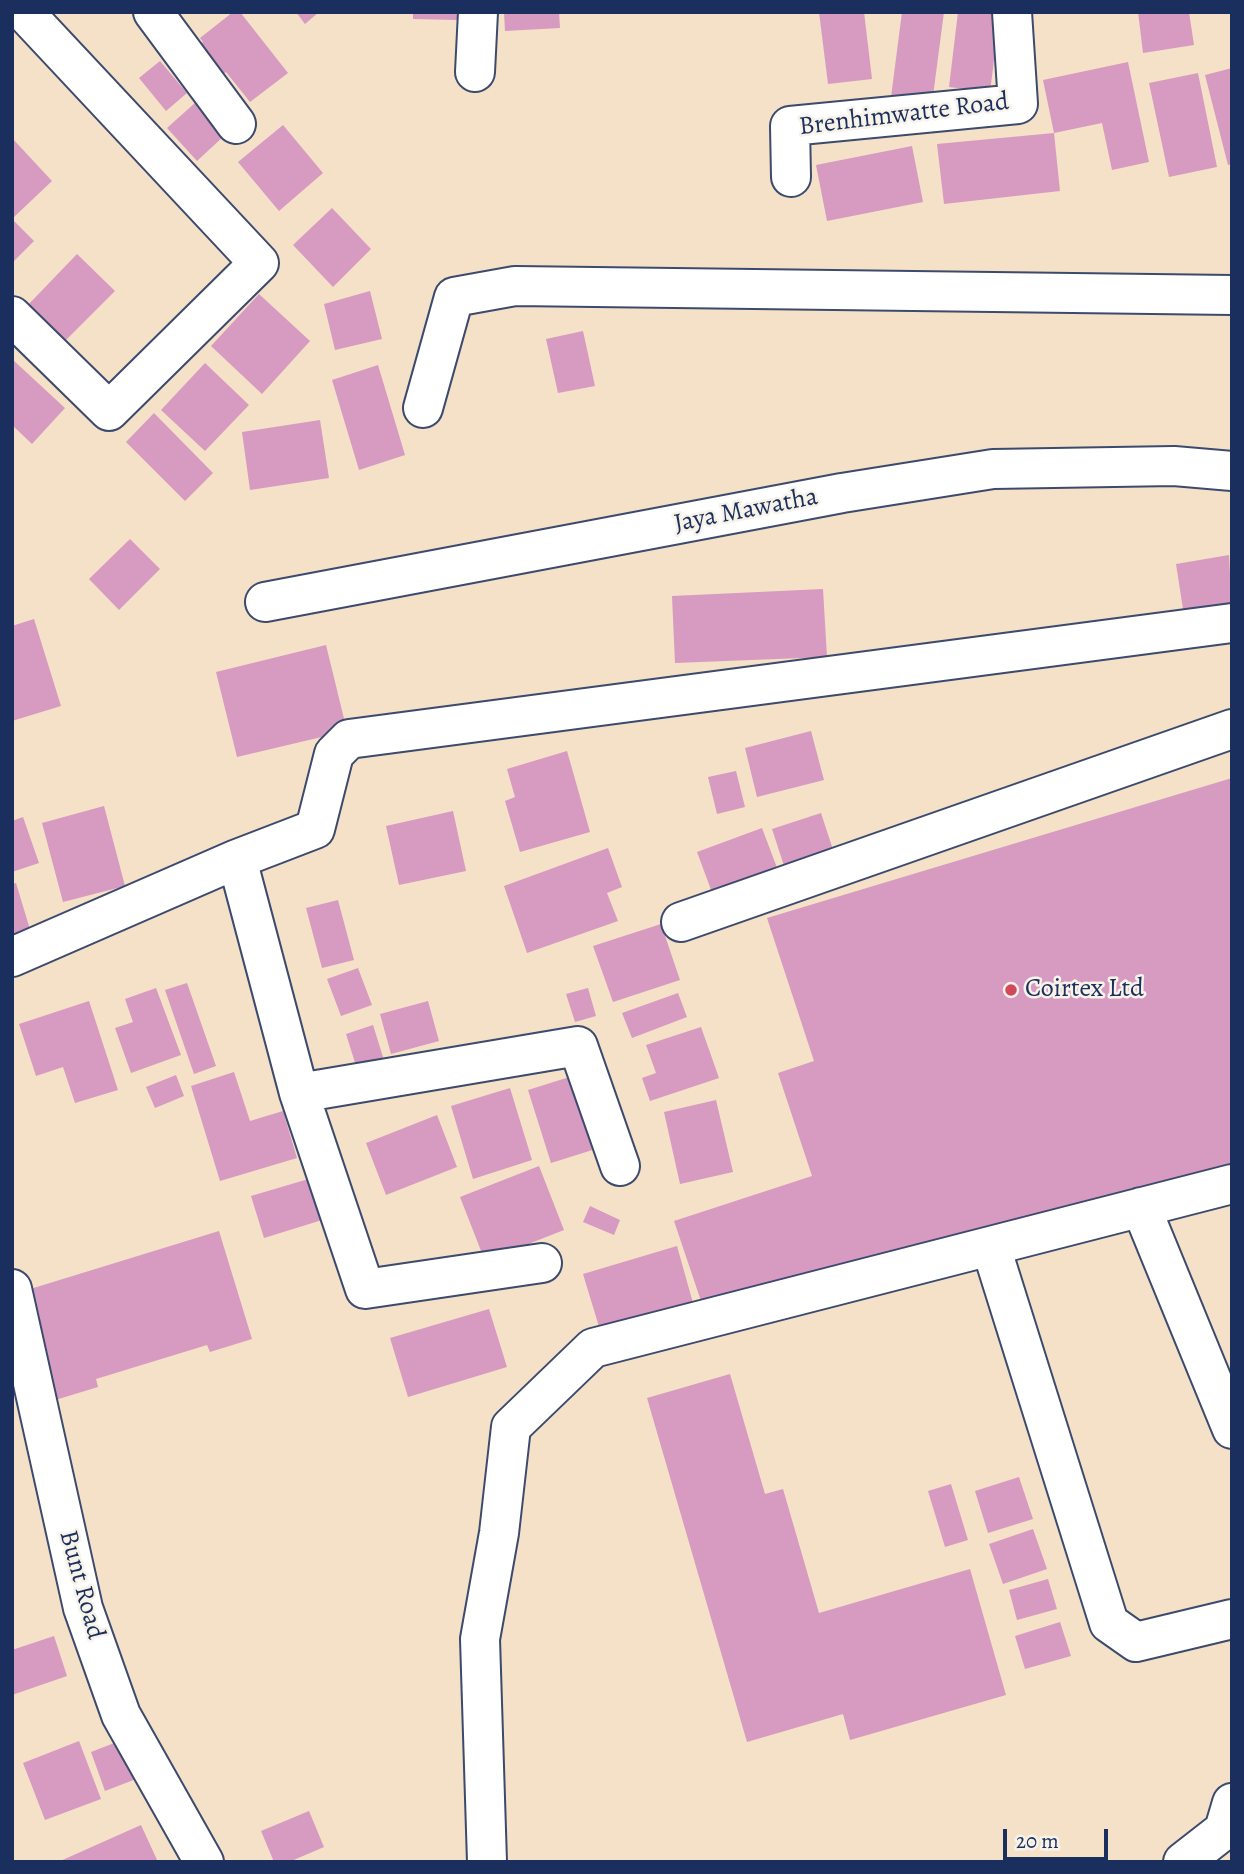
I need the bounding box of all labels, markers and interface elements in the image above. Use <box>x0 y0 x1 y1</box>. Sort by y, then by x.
street label: Brenhimwatte Road <box>797 87 1011 143</box>
street label: Jaya Mawatha <box>671 482 821 540</box>
place label: Coirtex Ltd <box>1025 974 1144 1006</box>
marker: Coirtex Ltd <box>1003 982 1019 998</box>
street label: Bunt Road <box>51 1527 111 1643</box>
scale bar <box>1006 1814 1111 1858</box>
text: 20 m <box>1016 1827 1059 1855</box>

